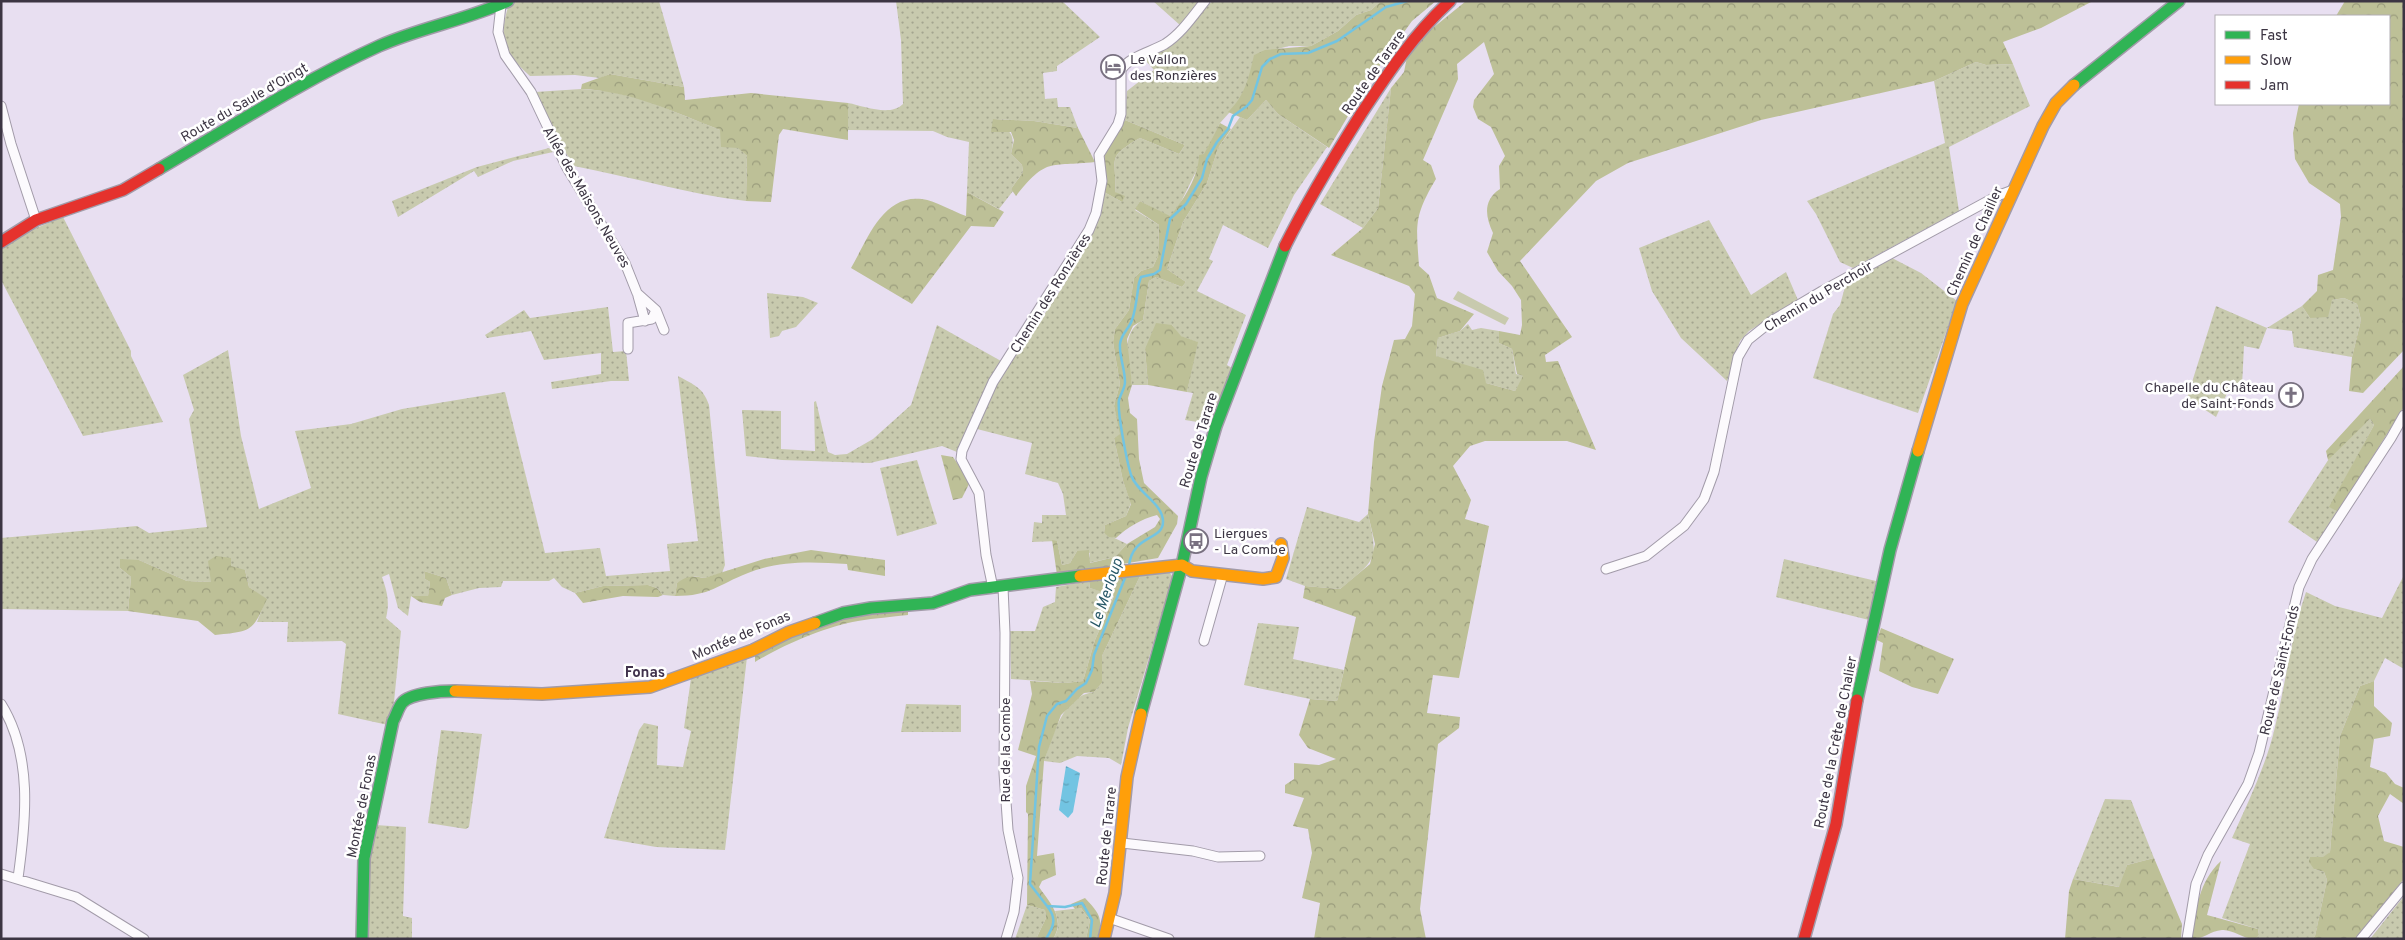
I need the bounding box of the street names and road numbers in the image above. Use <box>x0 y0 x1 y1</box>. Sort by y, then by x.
street label: Route de Tarare <box>1339 27 1410 118</box>
street label: Route du Saule d'Oingt <box>178 60 311 147</box>
street label: Allée des Maisons Neuves <box>538 124 633 272</box>
street label: Chemin de Chailler <box>1944 184 2007 299</box>
street label: Chemin des Ronzières <box>1007 231 1095 357</box>
street label: Chemin du Perchoir <box>1761 258 1877 337</box>
street label: Route de Tarare <box>1177 391 1222 490</box>
street label: Route de Saint-Fonds <box>2257 603 2304 737</box>
street label: Montée de Fonas <box>690 608 793 665</box>
street label: Route de la Crête de Chalier <box>1811 654 1862 830</box>
street label: Rue de la Combe <box>998 697 1015 803</box>
street label: Montée de Fonas <box>344 753 381 860</box>
street label: Route de Tarare <box>1094 786 1121 886</box>

